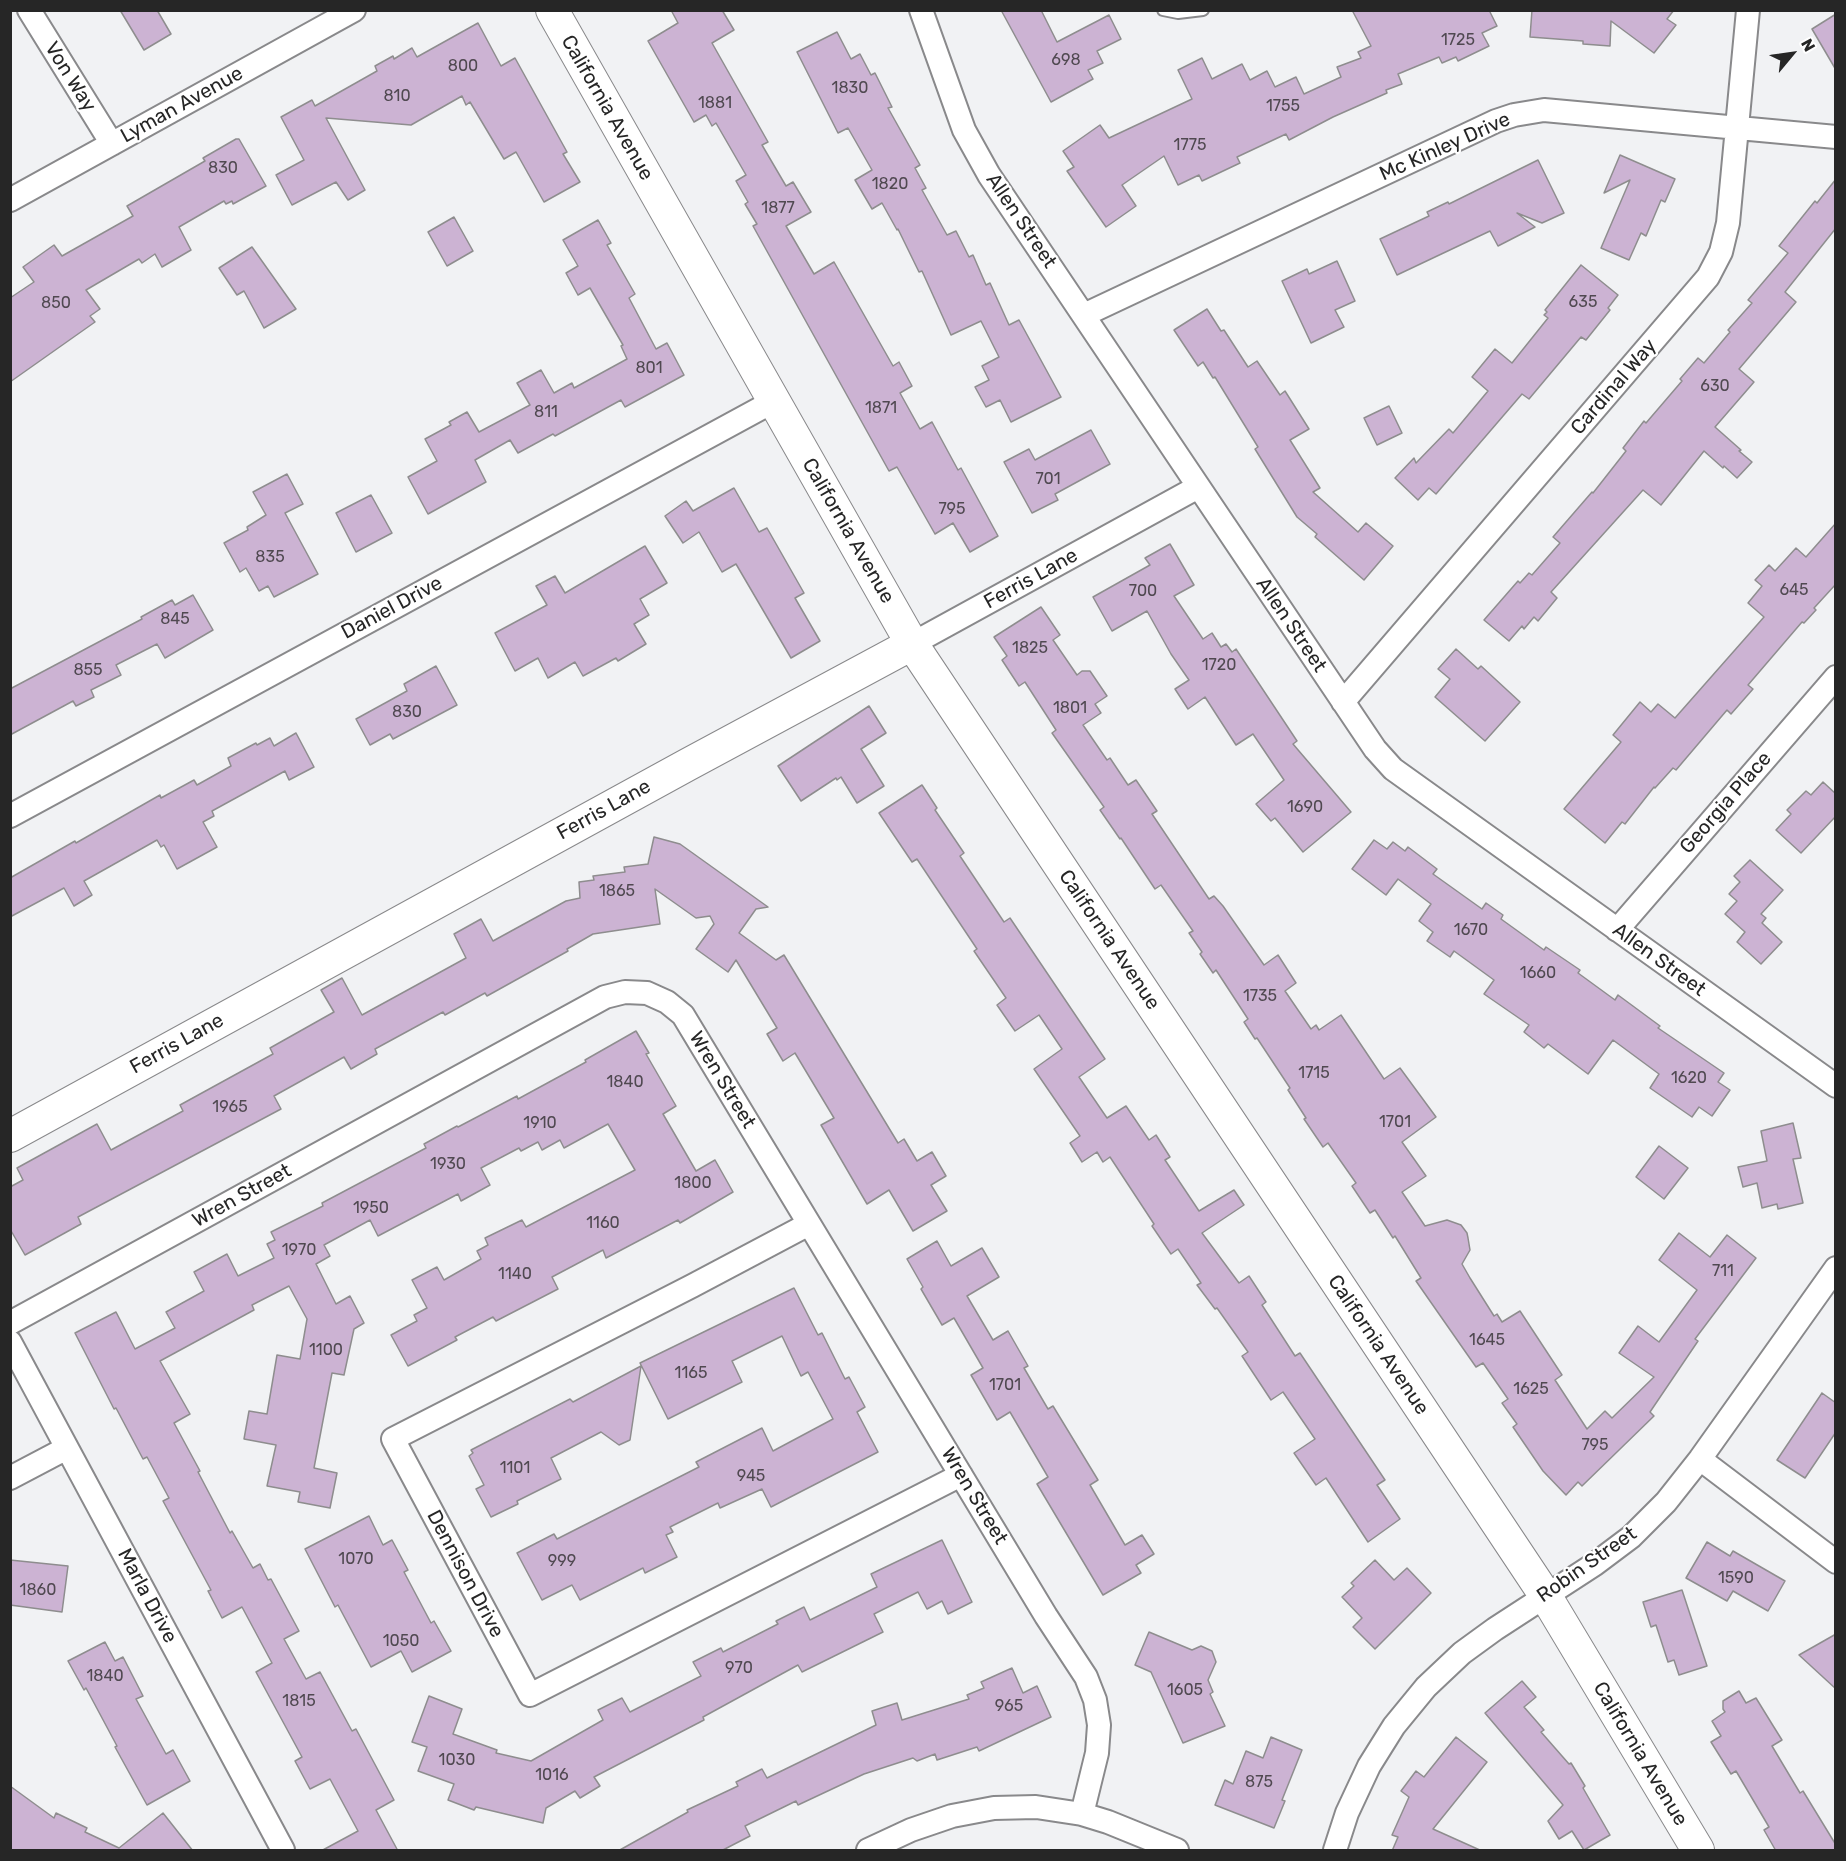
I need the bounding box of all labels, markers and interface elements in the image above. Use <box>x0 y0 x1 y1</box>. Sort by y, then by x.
north arrow <box>1762 24 1822 84</box>
house number: 1725 <box>1441 30 1475 50</box>
street label: California Avenue <box>556 31 658 185</box>
text: N <box>1797 35 1819 55</box>
street label: Von Way <box>39 38 101 116</box>
house number: 698 <box>1051 50 1081 70</box>
house number: 800 <box>448 56 478 76</box>
street label: Lyman Avenue <box>117 61 247 149</box>
house number: 1830 <box>832 78 868 98</box>
house number: 810 <box>383 86 411 106</box>
house number: 1881 <box>698 93 732 113</box>
house number: 1755 <box>1266 96 1300 116</box>
street label: Mc Kinley Drive <box>1376 107 1514 187</box>
house number: 1775 <box>1174 135 1206 155</box>
house number: 830 <box>208 158 238 178</box>
street label: Allen Street <box>981 169 1061 273</box>
house number: 1820 <box>872 174 908 194</box>
house number: 1877 <box>761 198 795 218</box>
house number: 635 <box>1569 292 1597 312</box>
house number: 850 <box>41 293 71 313</box>
street label: Cardinal Way <box>1566 334 1662 440</box>
house number: 801 <box>635 358 663 378</box>
house number: 630 <box>1700 376 1730 396</box>
house number: 1871 <box>865 398 897 418</box>
house number: 811 <box>534 402 558 422</box>
street label: California Avenue <box>797 454 899 608</box>
house number: 701 <box>1035 469 1061 489</box>
house number: 795 <box>938 499 966 519</box>
street label: Ferris Lane <box>980 543 1082 615</box>
house number: 835 <box>255 547 285 567</box>
street label: Daniel Drive <box>337 571 447 645</box>
street label: Allen Street <box>1251 573 1331 677</box>
house number: 645 <box>1779 580 1809 600</box>
house number: 700 <box>1129 581 1157 601</box>
house number: 845 <box>160 609 190 629</box>
house number: 1825 <box>1012 638 1048 658</box>
house number: 1720 <box>1202 655 1236 675</box>
house number: 855 <box>73 660 103 680</box>
house number: 1801 <box>1053 698 1087 718</box>
house number: 830 <box>392 702 422 722</box>
street label: Georgia Place <box>1675 747 1777 859</box>
street label: Ferris Lane <box>553 774 655 846</box>
house number: 1690 <box>1287 797 1323 817</box>
street label: California Avenue <box>1053 865 1165 1015</box>
house number: 1865 <box>599 881 635 901</box>
street label: Allen Street <box>1608 918 1710 1002</box>
house number: 1670 <box>1454 920 1488 940</box>
house number: 1660 <box>1520 963 1556 983</box>
house number: 1735 <box>1243 986 1277 1006</box>
street label: Ferris Lane <box>126 1008 228 1080</box>
street label: Wren Street <box>684 1027 760 1133</box>
house number: 1715 <box>1298 1063 1330 1083</box>
house number: 1620 <box>1671 1068 1707 1088</box>
house number: 1840 <box>606 1072 644 1092</box>
house number: 1965 <box>212 1097 248 1117</box>
house number: 1701 <box>1379 1112 1411 1132</box>
house number: 1910 <box>523 1113 557 1133</box>
house number: 1930 <box>430 1154 466 1174</box>
street label: Wren Street <box>188 1159 296 1233</box>
house number: 1800 <box>674 1173 712 1193</box>
house number: 1950 <box>353 1198 389 1218</box>
house number: 1160 <box>586 1213 620 1233</box>
house number: 1970 <box>282 1240 316 1260</box>
house number: 711 <box>1712 1261 1734 1281</box>
house number: 1140 <box>498 1264 532 1284</box>
street label: California Avenue <box>1322 1270 1434 1420</box>
house number: 1645 <box>1469 1330 1505 1350</box>
house number: 1100 <box>309 1340 343 1360</box>
house number: 1165 <box>675 1363 707 1383</box>
house number: 1701 <box>989 1375 1021 1395</box>
house number: 1625 <box>1513 1379 1549 1399</box>
house number: 795 <box>1581 1435 1609 1455</box>
street label: Wren Street <box>936 1443 1012 1549</box>
house number: 1101 <box>500 1458 530 1478</box>
house number: 945 <box>737 1466 765 1486</box>
street label: Dennison Drive <box>421 1506 509 1642</box>
street label: Robin Street <box>1533 1522 1641 1608</box>
street label: Marla Drive <box>112 1545 182 1647</box>
house number: 1070 <box>338 1549 374 1569</box>
house number: 999 <box>548 1551 576 1571</box>
house number: 1590 <box>1718 1568 1754 1588</box>
house number: 1860 <box>20 1580 56 1600</box>
house number: 1050 <box>383 1631 419 1651</box>
house number: 970 <box>725 1658 753 1678</box>
house number: 1840 <box>86 1666 124 1686</box>
street label: California Avenue <box>1588 1678 1692 1830</box>
house number: 1605 <box>1167 1680 1203 1700</box>
house number: 1815 <box>282 1691 316 1711</box>
house number: 965 <box>995 1696 1023 1716</box>
house number: 1030 <box>439 1750 475 1770</box>
house number: 1016 <box>535 1765 569 1785</box>
house number: 875 <box>1245 1772 1273 1792</box>

